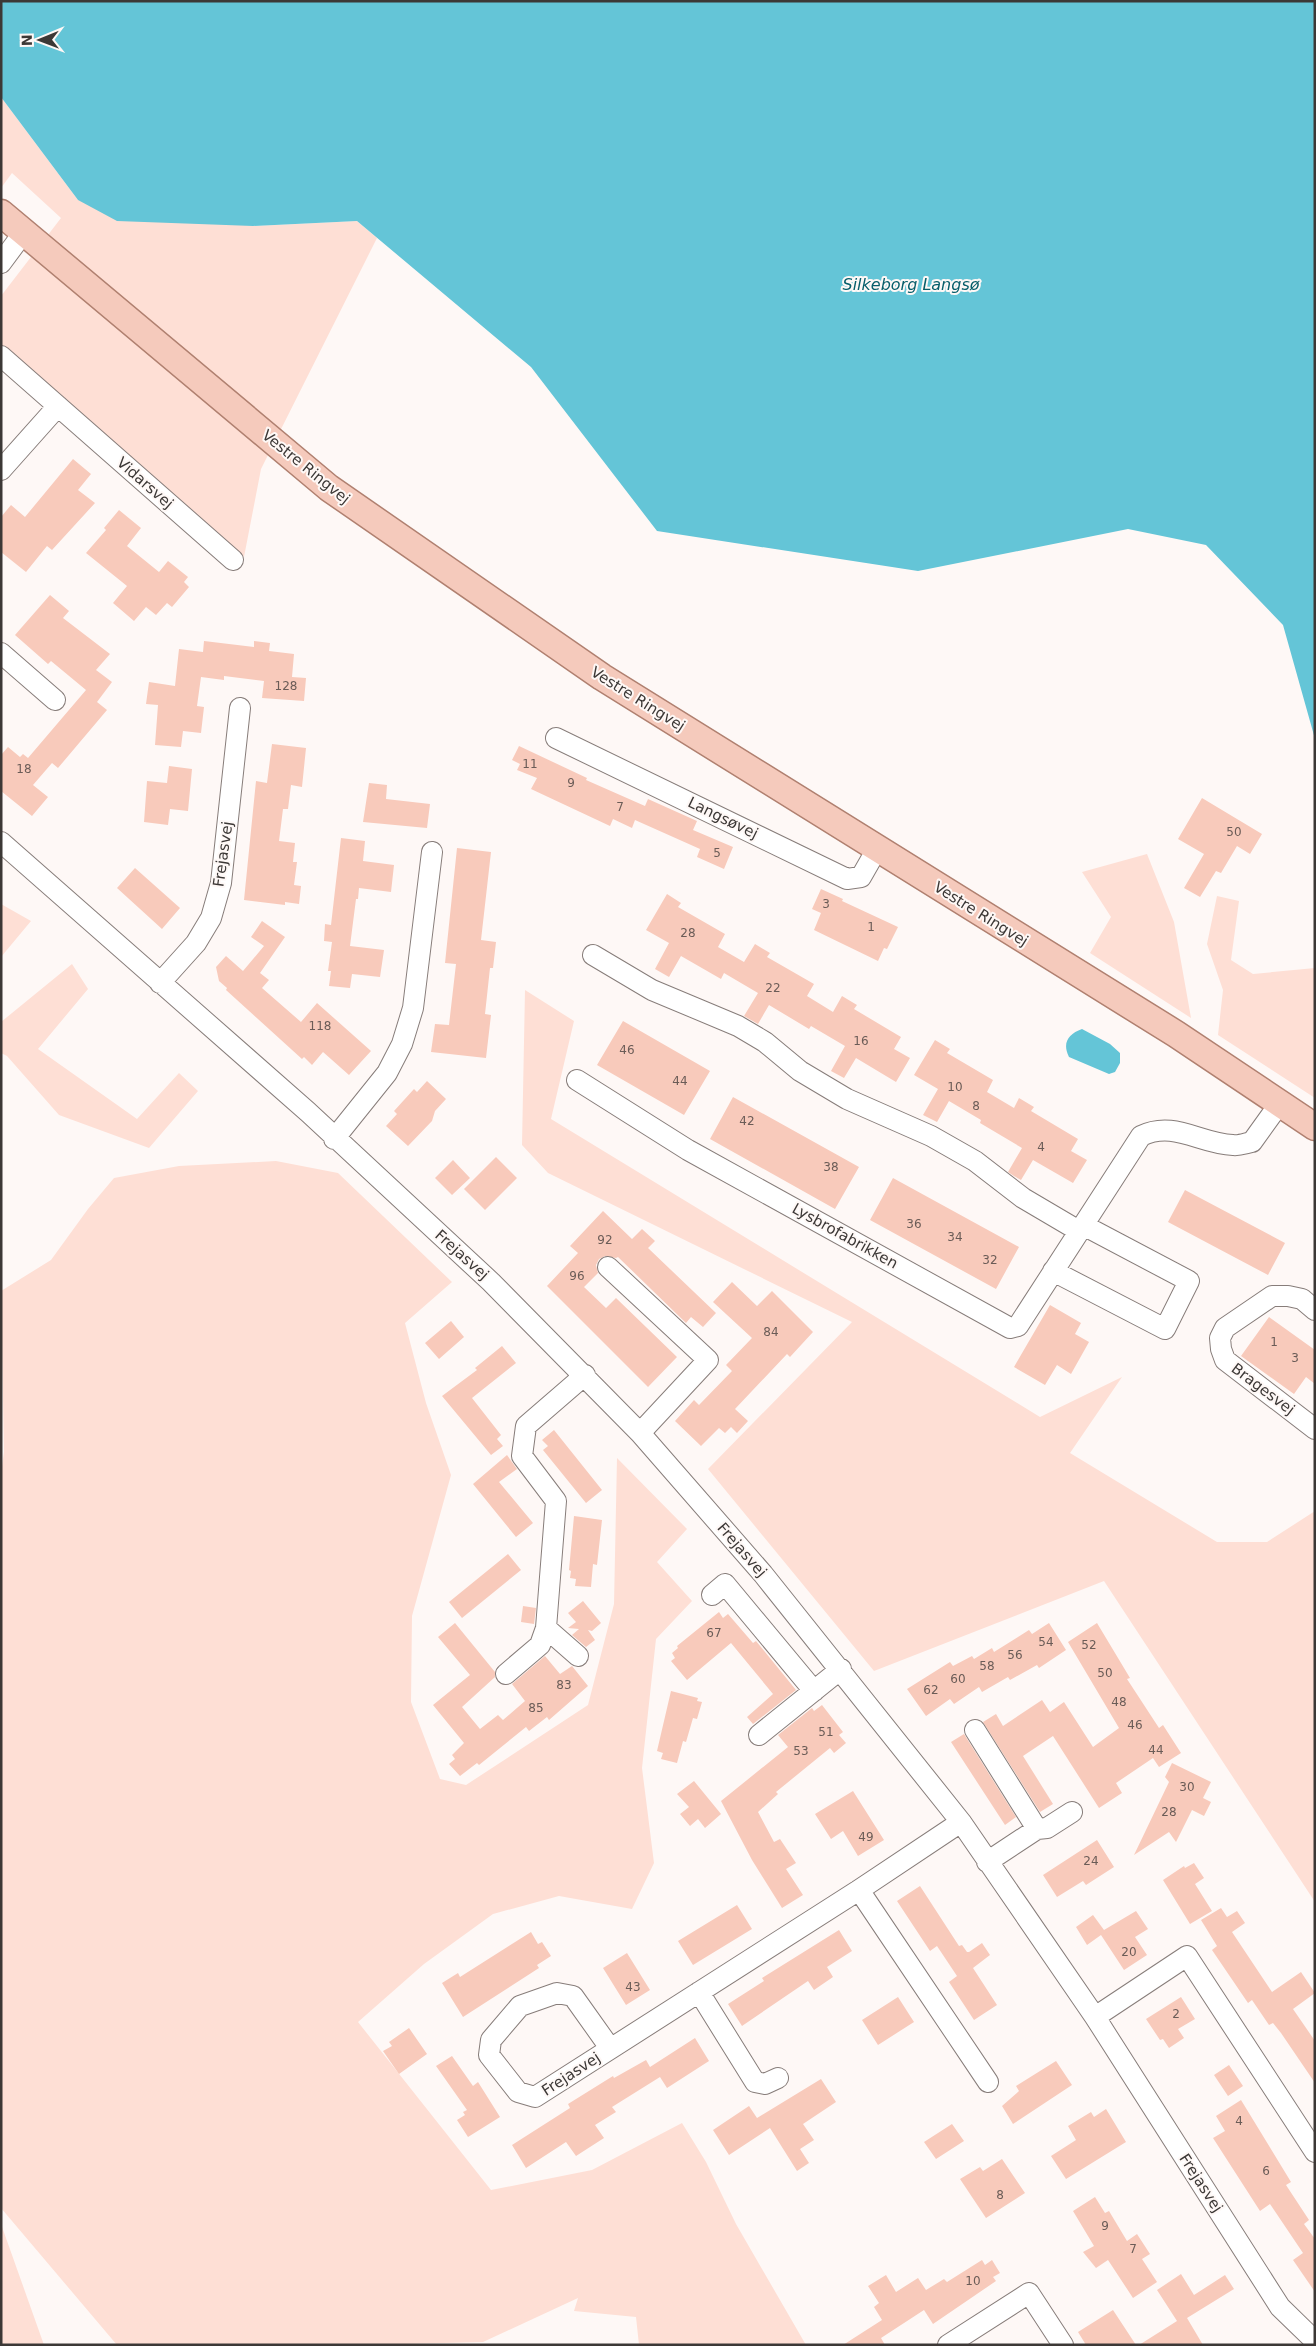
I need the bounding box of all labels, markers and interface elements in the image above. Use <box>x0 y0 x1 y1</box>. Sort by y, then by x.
north arrow <box>15 15 65 65</box>
text: N <box>19 34 35 46</box>
water label: Silkeborg Langsø <box>842 275 980 294</box>
street label: Vestre Ringvej <box>258 426 354 508</box>
street label: Vidarsvej <box>113 454 177 512</box>
street label: Vestre Ringvej <box>588 663 688 735</box>
house number: 128 <box>275 679 297 693</box>
house number: 11 <box>522 757 538 771</box>
house number: 18 <box>16 762 32 776</box>
house number: 9 <box>567 776 575 790</box>
street label: Langsøvej <box>685 793 761 843</box>
house number: 7 <box>616 800 624 814</box>
street label: Frejasvej <box>209 820 237 888</box>
house number: 50 <box>1226 825 1242 839</box>
house number: 5 <box>713 846 721 860</box>
street label: Vestre Ringvej <box>931 878 1031 950</box>
house number: 3 <box>822 897 830 911</box>
house number: 1 <box>867 920 875 934</box>
house number: 28 <box>680 926 696 940</box>
house number: 22 <box>765 981 781 995</box>
house number: 118 <box>309 1019 331 1033</box>
house number: 16 <box>853 1034 869 1048</box>
house number: 46 <box>619 1043 635 1057</box>
house number: 44 <box>672 1074 688 1088</box>
house number: 10 <box>947 1080 963 1094</box>
house number: 8 <box>972 1099 980 1113</box>
house number: 42 <box>739 1114 755 1128</box>
house number: 4 <box>1037 1140 1045 1154</box>
house number: 38 <box>823 1160 839 1174</box>
street label: Lysbrofabrikken <box>789 1199 901 1273</box>
house number: 36 <box>906 1217 922 1231</box>
street label: Frejasvej <box>431 1226 493 1284</box>
house number: 34 <box>947 1230 963 1244</box>
house number: 92 <box>597 1233 613 1247</box>
house number: 32 <box>982 1253 998 1267</box>
house number: 96 <box>569 1269 585 1283</box>
house number: 84 <box>763 1325 779 1339</box>
house number: 1 <box>1270 1335 1278 1349</box>
house number: 3 <box>1291 1351 1299 1365</box>
street label: Bragesvej <box>1228 1359 1298 1419</box>
street label: Frejasvej <box>714 1519 770 1581</box>
house number: 67 <box>706 1626 722 1640</box>
house number: 54 <box>1038 1635 1054 1649</box>
house number: 52 <box>1081 1638 1097 1652</box>
house number: 56 <box>1007 1648 1023 1662</box>
house number: 58 <box>979 1659 995 1673</box>
house number: 50 <box>1097 1666 1113 1680</box>
house number: 60 <box>950 1672 966 1686</box>
house number: 83 <box>556 1678 572 1692</box>
house number: 62 <box>923 1683 939 1697</box>
house number: 48 <box>1111 1695 1127 1709</box>
house number: 85 <box>528 1701 544 1715</box>
house number: 46 <box>1127 1718 1143 1732</box>
house number: 51 <box>818 1725 834 1739</box>
house number: 44 <box>1148 1743 1164 1757</box>
house number: 53 <box>793 1744 809 1758</box>
house number: 30 <box>1179 1780 1195 1794</box>
house number: 28 <box>1161 1805 1177 1819</box>
house number: 49 <box>858 1830 874 1844</box>
house number: 24 <box>1083 1854 1099 1868</box>
house number: 20 <box>1121 1945 1137 1959</box>
house number: 43 <box>625 1980 641 1994</box>
house number: 2 <box>1172 2007 1180 2021</box>
street label: Frejasvej <box>538 2048 604 2100</box>
house number: 4 <box>1235 2114 1243 2128</box>
street label: Frejasvej <box>1175 2150 1227 2216</box>
house number: 6 <box>1262 2164 1270 2178</box>
house number: 8 <box>996 2188 1004 2202</box>
house number: 9 <box>1101 2219 1109 2233</box>
house number: 7 <box>1129 2242 1137 2256</box>
house number: 10 <box>965 2274 981 2288</box>

